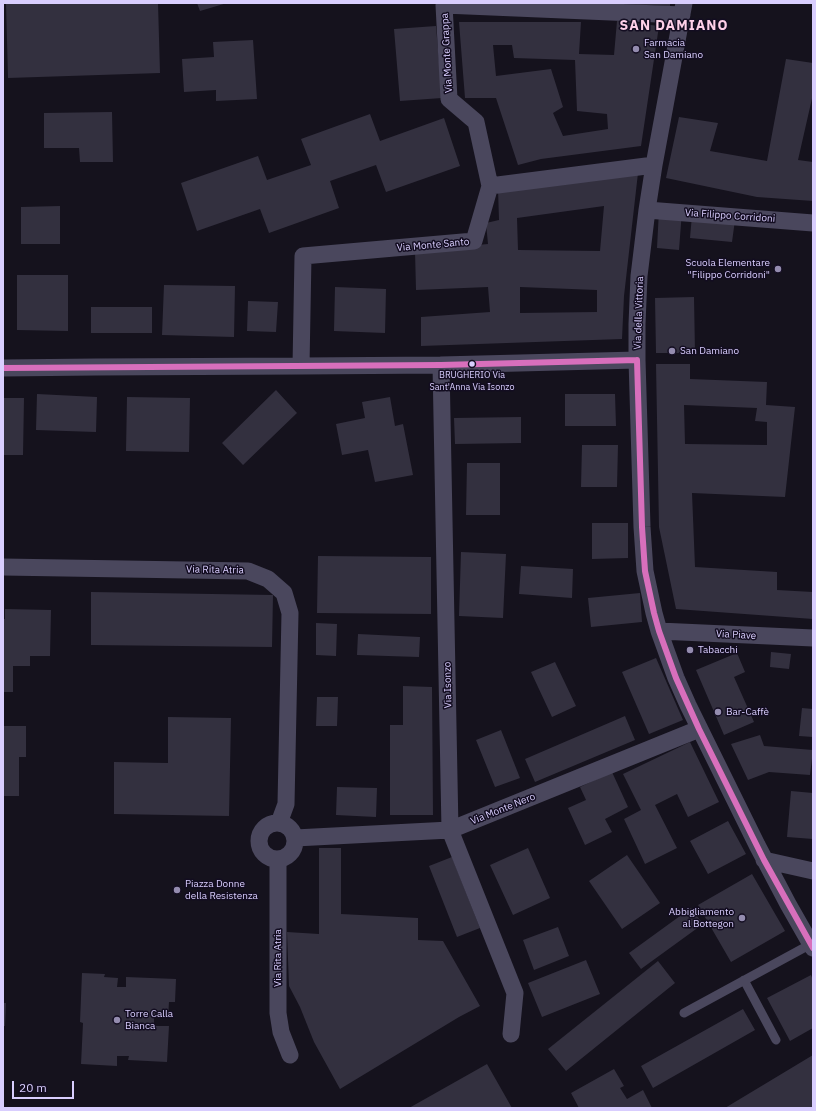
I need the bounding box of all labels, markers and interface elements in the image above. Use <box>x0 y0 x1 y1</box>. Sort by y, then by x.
street label: Via Monte Grappa <box>439 13 455 93</box>
district label: SAN DAMIANO <box>620 18 728 34</box>
place label: Farmacia San Damiano <box>644 37 703 60</box>
marker: Farmacia San Damiano <box>631 44 641 54</box>
street label: Via Filippo Corridoni <box>684 207 776 225</box>
street label: Via Monte Santo <box>396 236 470 254</box>
place label: Scuola Elementare "Filippo Corridoni" <box>686 257 770 280</box>
marker: Scuola Elementare "Filippo Corridoni" <box>773 264 783 274</box>
street label: Via della Vittoria <box>632 276 646 350</box>
place label: San Damiano <box>680 345 739 357</box>
marker: San Damiano <box>667 346 677 356</box>
marker: BRUGHERIO Via Sant'Anna Via Isonzo <box>467 359 477 369</box>
place label: BRUGHERIO Via Sant'Anna Via Isonzo <box>430 370 514 391</box>
street label: Via Rita Atria <box>186 563 244 577</box>
street label: Via Piave <box>715 628 757 642</box>
place label: Tabacchi <box>698 644 738 656</box>
marker: Tabacchi <box>685 645 695 655</box>
street label: Via Isonzo <box>442 662 454 708</box>
place label: Bar-Caffè <box>726 706 769 718</box>
marker: Bar-Caffè <box>713 707 723 717</box>
street label: Via Monte Nero <box>469 791 537 827</box>
place label: Piazza Donne della Resistenza <box>185 878 258 902</box>
marker: Piazza Donne della Resistenza <box>172 885 182 895</box>
place label: Abbigliamento al Bottegon <box>669 906 734 930</box>
marker: Abbigliamento al Bottegon <box>737 913 747 923</box>
street label: Via Rita Atria <box>272 929 284 987</box>
place label: Torre Calla Bianca <box>125 1008 173 1032</box>
marker: Torre Calla Bianca <box>112 1015 122 1025</box>
scale bar <box>14 1073 76 1099</box>
text: 20 m <box>19 1080 47 1095</box>

